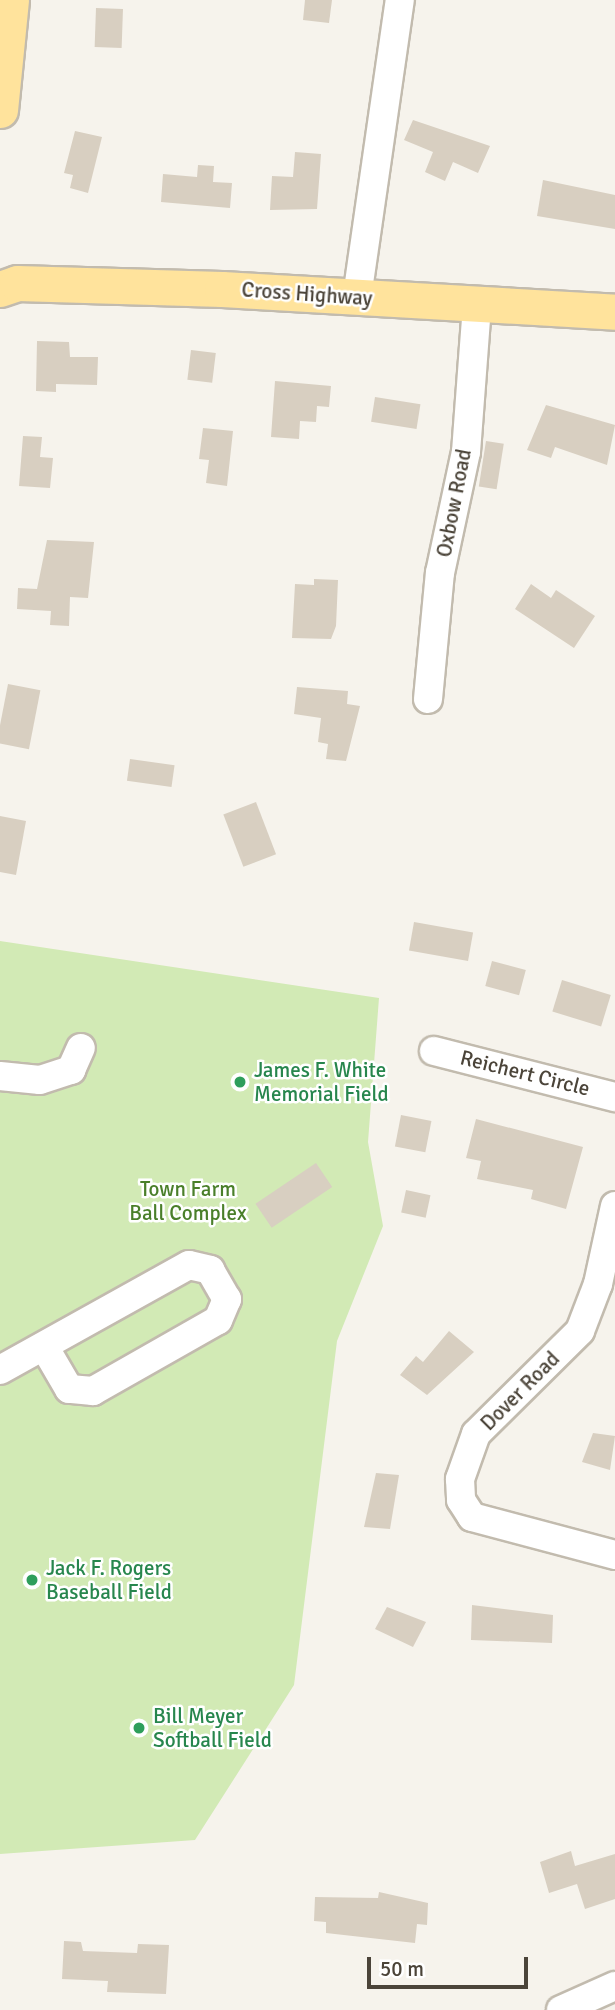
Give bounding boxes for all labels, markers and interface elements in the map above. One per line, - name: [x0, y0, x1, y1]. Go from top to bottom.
- street label: Cross Highway: [241, 277, 373, 311]
- street label: Oxbow Road: [431, 447, 477, 559]
- street label: Reichert Circle: [458, 1045, 592, 1101]
- place label: James F. White Memorial Field: [254, 1057, 389, 1107]
- marker: James F. White Memorial Field: [232, 1074, 248, 1090]
- park label: Town Farm Ball Complex: [129, 1176, 247, 1226]
- street label: Dover Road: [475, 1346, 565, 1436]
- place label: Jack F. Rogers Baseball Field: [46, 1555, 172, 1605]
- marker: Jack F. Rogers Baseball Field: [24, 1572, 40, 1588]
- place label: Bill Meyer Softball Field: [153, 1703, 272, 1753]
- marker: Bill Meyer Softball Field: [131, 1720, 147, 1736]
- scale bar: [370, 1944, 531, 1988]
- text: 50 m: [380, 1956, 424, 1982]

